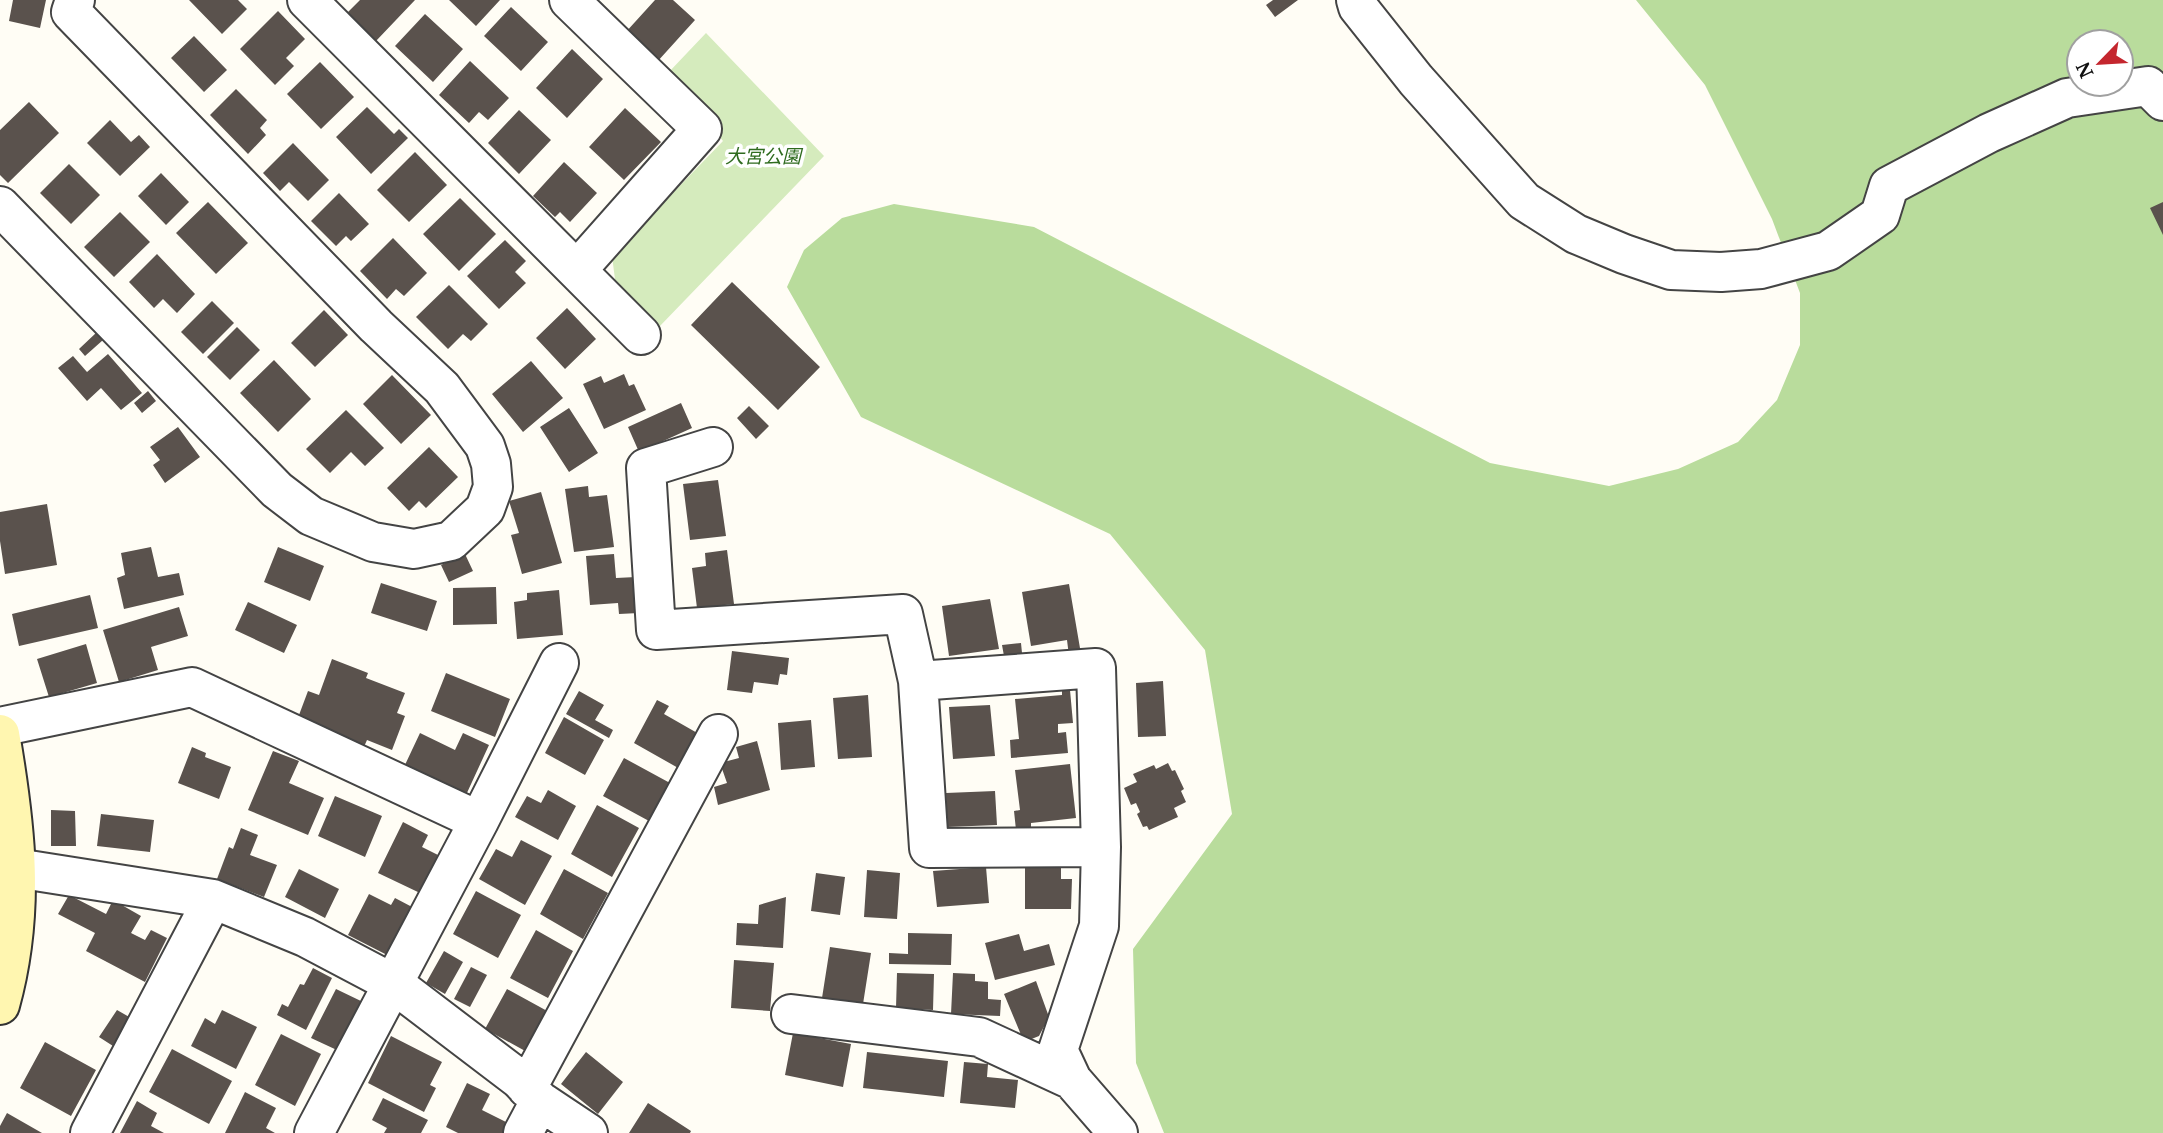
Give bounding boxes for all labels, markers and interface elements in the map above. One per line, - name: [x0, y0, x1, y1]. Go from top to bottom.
- north arrow: [2065, 28, 2135, 98]
- text: N: [2070, 58, 2100, 82]
- park label: 大宮公園: [725, 143, 804, 169]

